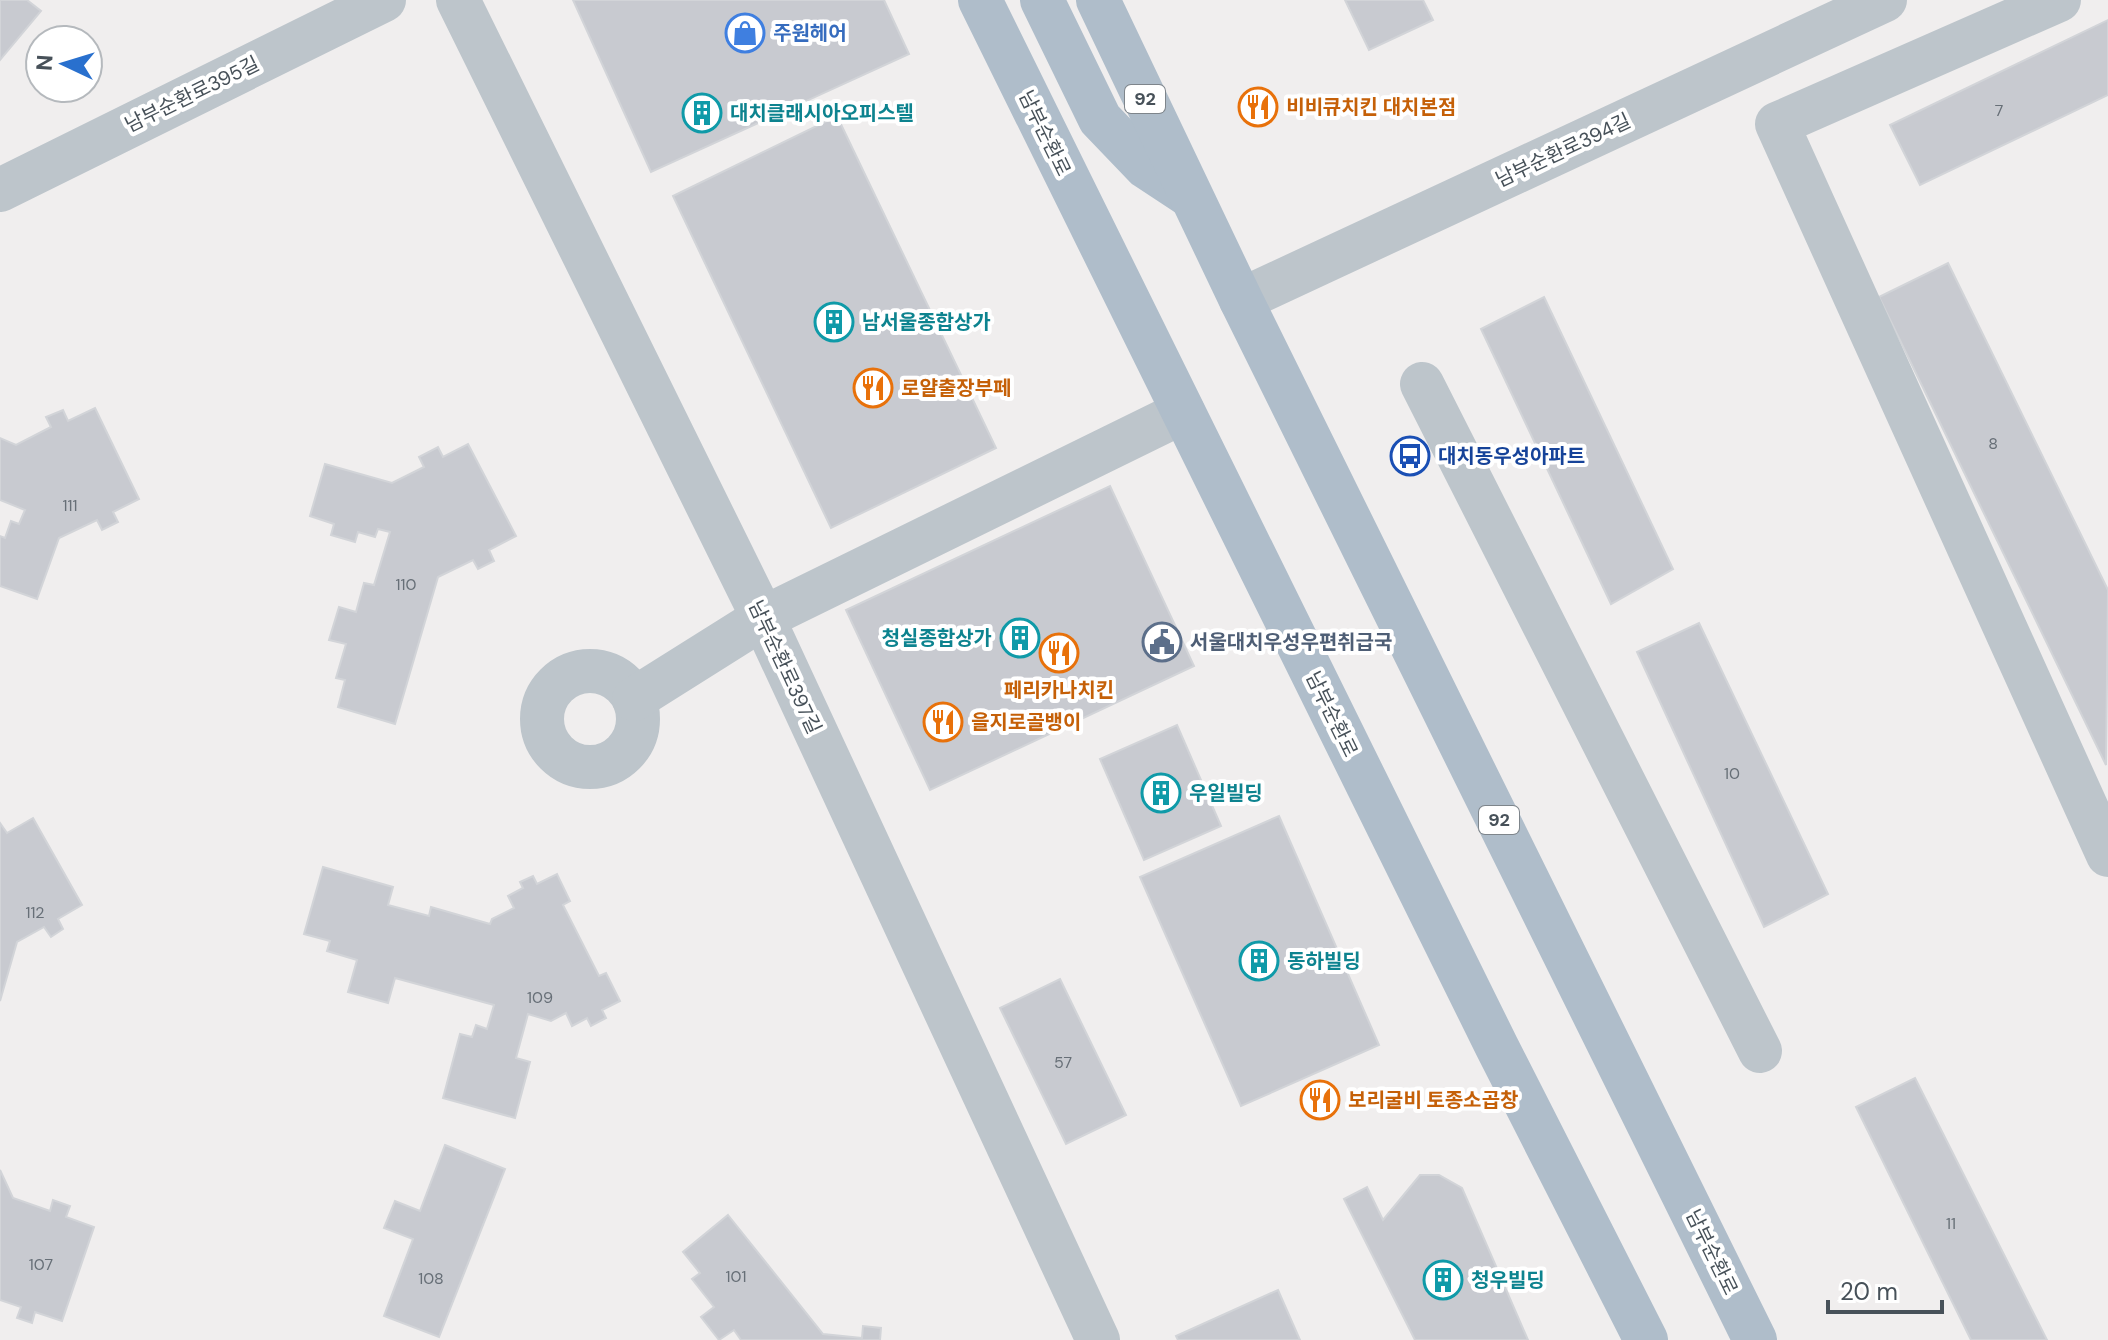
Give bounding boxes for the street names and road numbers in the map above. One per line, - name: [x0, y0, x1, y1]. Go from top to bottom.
- street label: 남부순환로395길: [121, 50, 263, 138]
- road number: 92: [1125, 85, 1165, 113]
- street label: 남부순환로: [1013, 86, 1077, 180]
- street label: 남부순환로394길: [1491, 107, 1635, 193]
- street label: 남부순환로397길: [743, 596, 827, 738]
- street label: 남부순환로: [1300, 667, 1364, 761]
- road number: 92: [1479, 806, 1519, 834]
- street label: 남부순환로: [1680, 1205, 1744, 1299]

